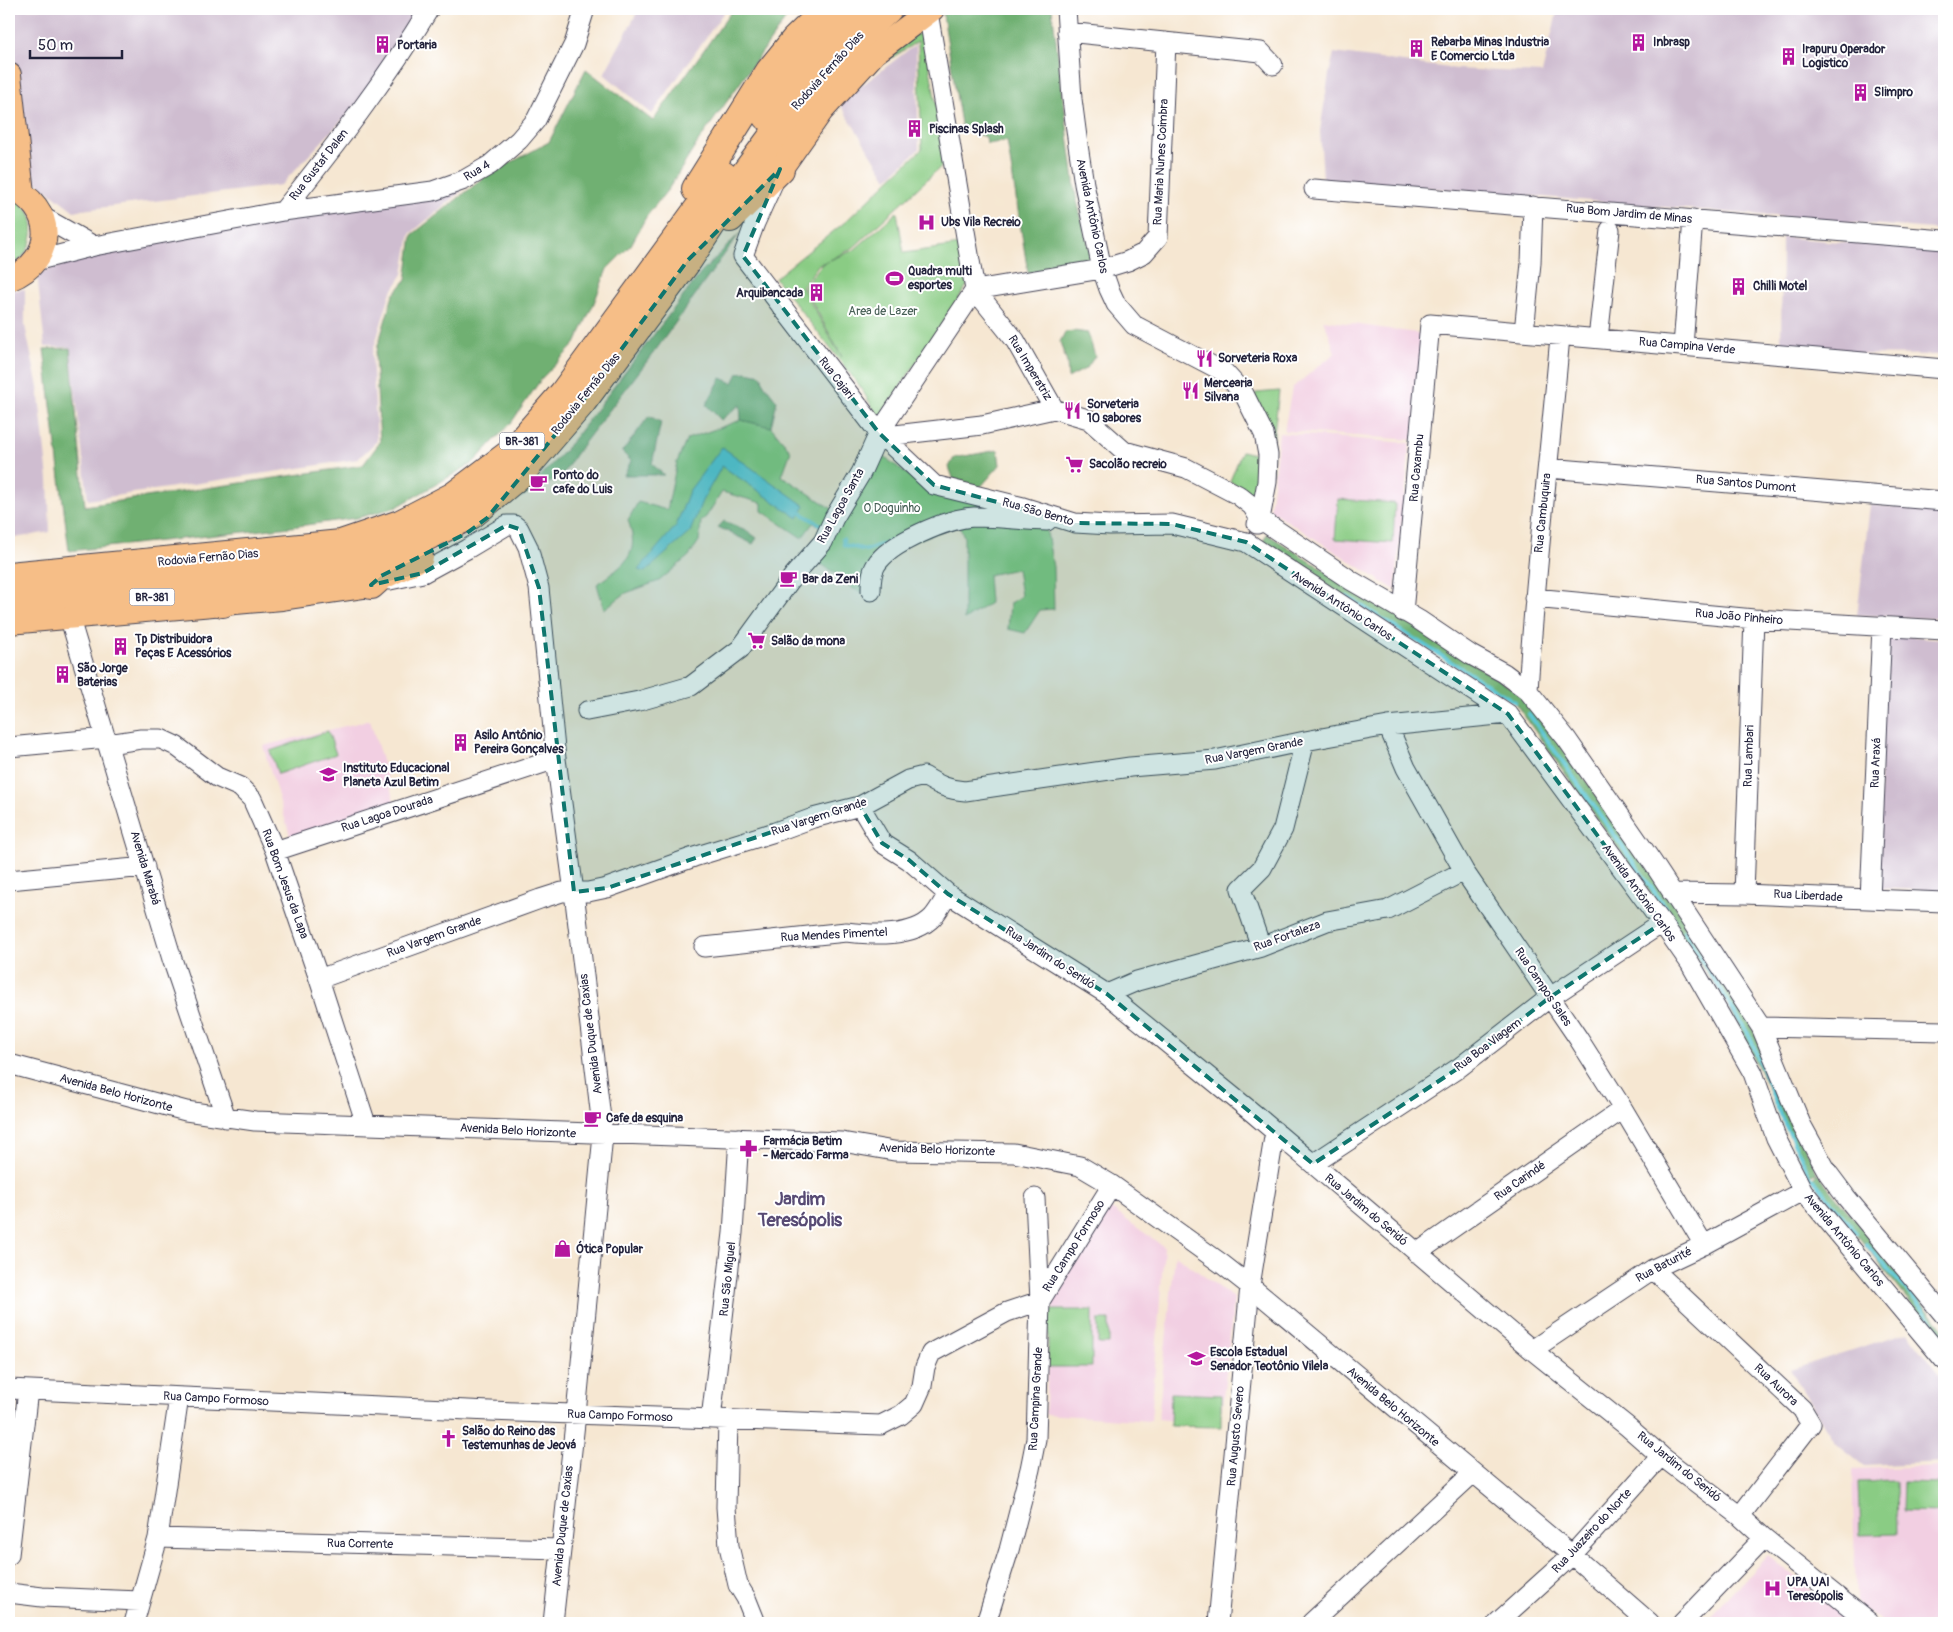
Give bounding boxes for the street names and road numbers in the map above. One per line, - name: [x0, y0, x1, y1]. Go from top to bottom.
- street label: Rodovia Fernão Dias: [789, 28, 868, 114]
- street label: Rua Maria Nunes Coimbra: [1150, 98, 1172, 226]
- street label: Rua Gustaf Dalen: [286, 126, 352, 204]
- street label: Rua 4: [461, 157, 493, 185]
- street label: Avenida Antônio Carlos: [1073, 157, 1112, 275]
- street label: Rua Bom Jardim de Minas: [1565, 201, 1693, 227]
- street label: Rua Imperatriz: [1005, 333, 1055, 403]
- street label: Rua Campina Verde: [1638, 334, 1736, 358]
- street label: Rodovia Fernão Dias: [548, 350, 624, 438]
- street label: Rua Cajari: [815, 354, 857, 402]
- road number: BR-381: [500, 432, 544, 450]
- street label: Rua Caxambu: [1407, 433, 1427, 503]
- street label: Rua Lagoa Santa: [814, 465, 868, 546]
- street label: Rua Cambuquira: [1531, 472, 1555, 554]
- street label: Rua Santos Dumont: [1695, 472, 1797, 496]
- street label: Rua São Bento: [1000, 495, 1076, 530]
- street label: Rodovia Fernão Dias: [157, 546, 260, 570]
- street label: Avenida Antônio Carlos: [1289, 568, 1396, 644]
- road number: BR-381: [130, 588, 174, 606]
- street label: Rua João Pinheiro: [1694, 606, 1784, 628]
- street label: Rua Lambari: [1740, 725, 1758, 787]
- street label: Rua Vargem Grande: [1204, 734, 1304, 768]
- street label: Rua Araxá: [1868, 737, 1884, 788]
- street label: Rua Lagoa Dourada: [339, 792, 435, 836]
- street label: Rua Vargem Grande: [769, 794, 869, 840]
- street label: Rua Bom Jesus da Lapa: [258, 827, 312, 941]
- street label: Avenida Marabá: [127, 829, 164, 907]
- street label: Avenida Antônio Carlos: [1599, 841, 1680, 945]
- street label: Rua Liberdade: [1773, 887, 1843, 905]
- street label: Rua Vargem Grande: [385, 913, 483, 961]
- street label: Rua Fortaleza: [1252, 917, 1323, 955]
- street label: Rua Jardim do Seridó: [1002, 923, 1098, 993]
- street label: Rua Mendes Pimentel: [780, 925, 888, 945]
- street label: Rua Campos Sales: [1511, 945, 1575, 1030]
- street label: Avenida Duque de Caxias: [576, 972, 606, 1095]
- street label: Rua Boa Viagem: [1452, 1015, 1525, 1075]
- street label: Avenida Belo Horizonte: [58, 1071, 174, 1115]
- street label: Avenida Belo Horizonte: [460, 1120, 576, 1142]
- street label: Avenida Belo Horizonte: [879, 1140, 995, 1160]
- street label: Rua Carindé: [1491, 1158, 1549, 1204]
- street label: Rua Jardim do Seridó: [1321, 1171, 1411, 1249]
- street label: Avenida Antônio Carlos: [1801, 1190, 1888, 1290]
- street label: Rua Campo Formoso: [1040, 1197, 1109, 1295]
- street label: Rua São Miguel: [717, 1241, 739, 1317]
- street label: Rua Baturité: [1633, 1244, 1695, 1286]
- street label: Rua Campina Grande: [1026, 1347, 1046, 1451]
- street label: Rua Aurora: [1751, 1361, 1801, 1409]
- street label: Avenida Belo Horizonte: [1344, 1364, 1442, 1450]
- street label: Rua Augusto Severo: [1224, 1385, 1248, 1487]
- street label: Rua Campo Formoso: [163, 1389, 270, 1409]
- street label: Rua Campo Formoso: [567, 1407, 674, 1425]
- street label: Rua Jardim do Seridó: [1634, 1428, 1724, 1506]
- street label: Avenida Duque de Caxias: [549, 1464, 577, 1587]
- street label: Rua Juazeiro do Norte: [1549, 1486, 1635, 1576]
- street label: Rua Corrente: [327, 1536, 393, 1552]

